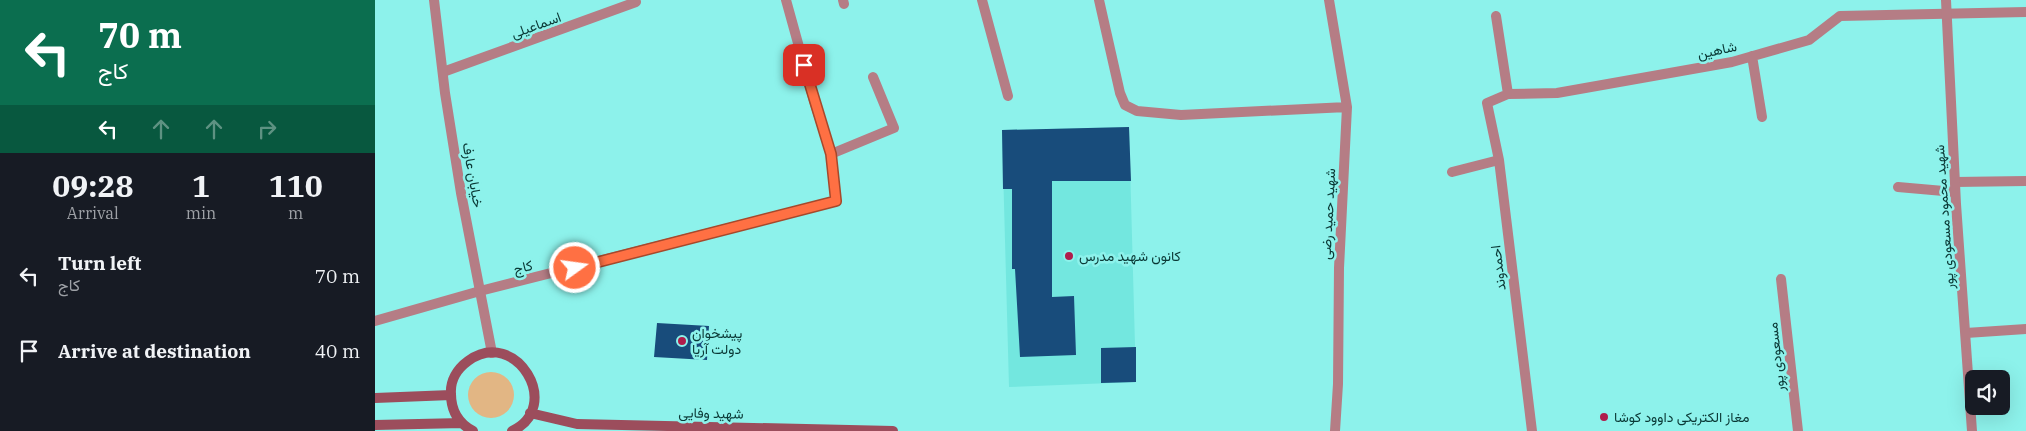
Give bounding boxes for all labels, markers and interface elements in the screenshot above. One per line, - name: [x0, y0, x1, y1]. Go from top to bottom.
- street label: اسماعیلی: [509, 8, 563, 42]
- text: 70 m: [98, 12, 182, 58]
- icon: left: [15, 20, 80, 85]
- street label: شاهین: [1696, 37, 1738, 63]
- pin: [783, 44, 825, 86]
- icon: arrive: [790, 51, 818, 79]
- text: کاج: [98, 56, 128, 85]
- icon: left: [94, 115, 122, 143]
- icon: ahead: [147, 115, 175, 143]
- icon: ahead: [200, 115, 228, 143]
- icon: right: [253, 115, 281, 143]
- street label: خیابان عارف: [458, 141, 488, 209]
- street label: شهید محمود مسعودی پور: [1930, 144, 1959, 291]
- text: 09:28: [52, 166, 133, 205]
- text: 1: [192, 166, 210, 205]
- text: 110: [269, 166, 323, 205]
- street label: شهید حمید رضی: [1317, 168, 1339, 260]
- text: Arrival: [67, 203, 119, 223]
- text: min: [186, 203, 216, 223]
- text: m: [288, 203, 303, 223]
- position arrow: [548, 241, 600, 293]
- street label: احمدوند: [1486, 244, 1510, 292]
- place label: کانون شهید مدرس: [1079, 247, 1181, 265]
- marker: کانون شهید مدرس: [1063, 250, 1075, 262]
- text: Turn left: [58, 251, 141, 275]
- street label: کاج: [511, 256, 535, 280]
- icon: left: [15, 262, 43, 290]
- text: 70 m: [315, 264, 360, 288]
- text: کاج: [58, 275, 80, 295]
- street label: مسعودی پور: [1763, 321, 1790, 393]
- place label: پیشخوان دولت آریا: [692, 324, 742, 358]
- marker: پیشخوان دولت آریا: [676, 335, 688, 347]
- icon: arrive: [15, 337, 43, 365]
- text: Arrive at destination: [58, 339, 251, 363]
- text: 40 m: [315, 339, 360, 363]
- map controls: [1965, 370, 2010, 415]
- button: sound: [1965, 370, 2010, 415]
- street label: شهید وفایی: [678, 403, 744, 423]
- place label: مغاز الکتریکی داوود کوشا: [1614, 408, 1749, 426]
- marker: مغاز الکتریکی داوود کوشا: [1598, 411, 1610, 423]

